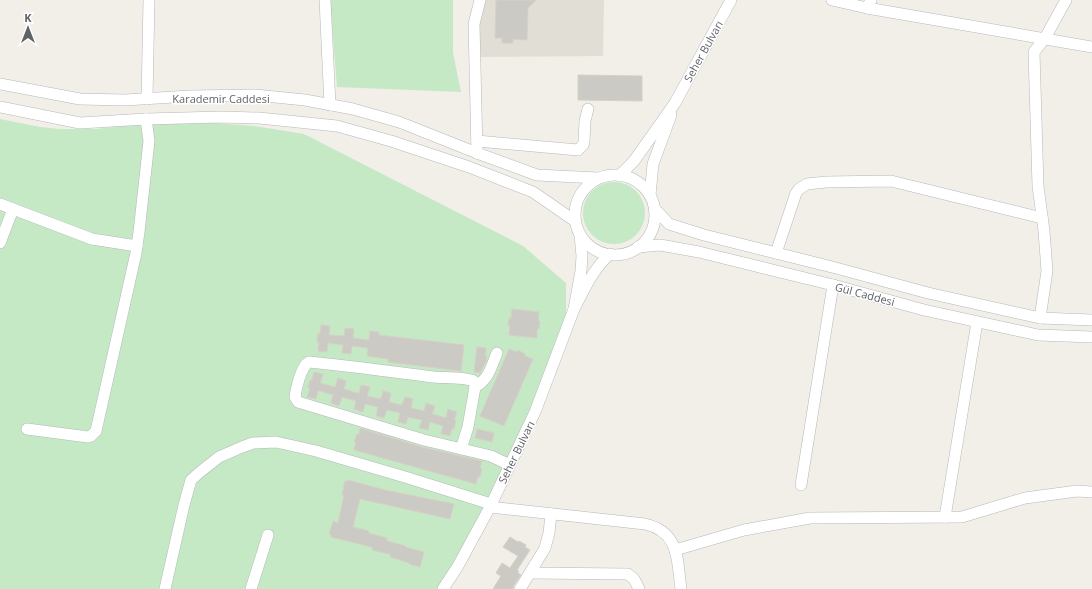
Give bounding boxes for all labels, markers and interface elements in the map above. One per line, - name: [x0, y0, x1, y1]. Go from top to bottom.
- north arrow: [8, 8, 48, 48]
- text: K: [24, 10, 32, 25]
- street label: Seher Bulvarı: [680, 18, 726, 84]
- street label: Karademir Caddesi: [172, 91, 270, 106]
- street label: Gül Caddesi: [834, 279, 896, 309]
- street label: Seher Bulvarı: [494, 418, 538, 486]

